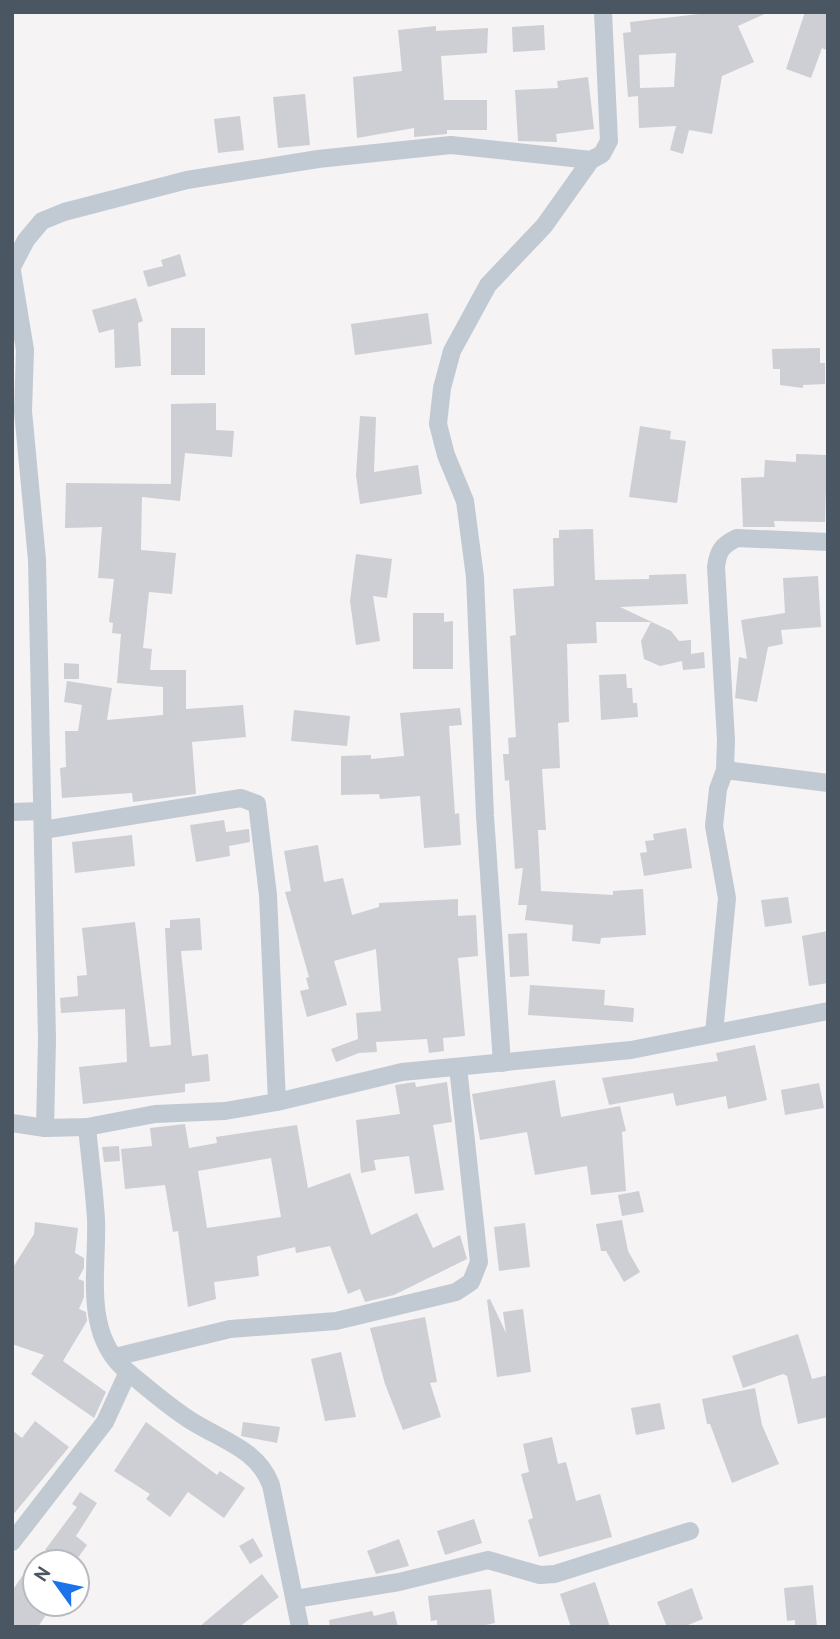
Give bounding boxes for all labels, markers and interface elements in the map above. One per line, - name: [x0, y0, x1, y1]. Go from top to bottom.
- north arrow: [21, 1548, 91, 1618]
- text: N: [28, 1562, 55, 1586]

